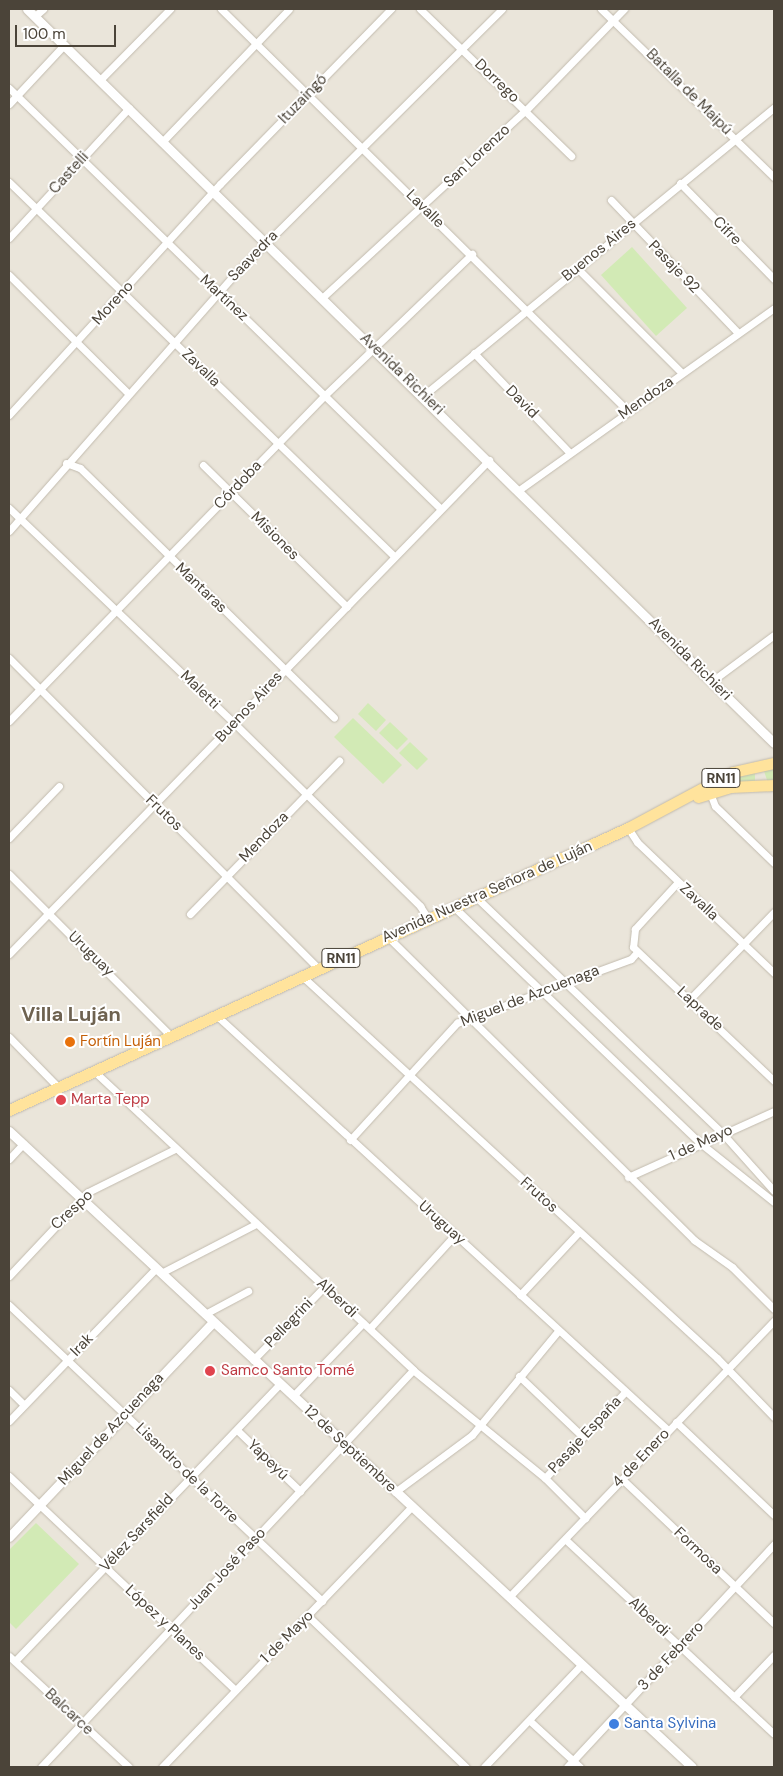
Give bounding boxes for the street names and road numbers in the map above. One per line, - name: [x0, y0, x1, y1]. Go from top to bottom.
- street label: Batalla de Maipú: [642, 45, 736, 139]
- street label: Dorrego: [471, 55, 523, 107]
- street label: Ituzaingó: [275, 70, 331, 128]
- street label: San Lorenzo: [440, 121, 514, 191]
- street label: Castelli: [45, 148, 93, 198]
- street label: Lavalle: [402, 186, 448, 232]
- street label: Cifre: [709, 213, 745, 249]
- street label: Buenos Aires: [558, 215, 640, 285]
- street label: Saavedra: [224, 227, 282, 285]
- street label: Pasaje 92: [645, 237, 703, 297]
- street label: Martínez: [196, 271, 252, 325]
- street label: Moreno: [89, 277, 137, 329]
- street label: Avenida Richieri: [356, 329, 448, 419]
- street label: Zavalla: [178, 345, 224, 391]
- street label: Mendoza: [615, 373, 677, 423]
- street label: David: [502, 382, 542, 422]
- street label: Córdoba: [210, 457, 266, 513]
- street label: Misiones: [247, 508, 303, 564]
- street label: Mantaras: [171, 559, 231, 617]
- street label: Avenida Richieri: [645, 614, 735, 704]
- street label: Maletti: [177, 667, 223, 713]
- street label: Buenos Aires: [212, 668, 286, 746]
- road number: RN11: [701, 766, 741, 790]
- street label: Frutos: [142, 791, 186, 835]
- street label: Mendoza: [236, 808, 292, 866]
- street label: Avenida Nuestra Señora de Luján: [379, 837, 595, 947]
- street label: Zavalla: [676, 880, 722, 924]
- street label: Uruguay: [64, 928, 118, 980]
- road number: RN11: [321, 946, 361, 970]
- street label: Miguel de Azcuenaga: [458, 961, 602, 1031]
- street label: Laprade: [673, 983, 727, 1035]
- street label: 1 de Mayo: [666, 1121, 736, 1165]
- street label: Frutos: [517, 1174, 561, 1216]
- street label: Crespo: [47, 1186, 97, 1234]
- street label: Uruguay: [415, 1197, 469, 1249]
- street label: Alberdi: [313, 1275, 361, 1321]
- street label: Pellegrini: [261, 1295, 317, 1351]
- street label: Irak: [67, 1330, 97, 1360]
- street label: Miguel de Azcuenaga: [54, 1369, 168, 1489]
- street label: Pasaje España: [545, 1393, 625, 1477]
- street label: 12 de Septiembre: [300, 1401, 400, 1497]
- street label: Lisandro de la Torre: [132, 1419, 242, 1527]
- street label: 4 de Enero: [609, 1425, 673, 1491]
- street label: Yapeyú: [244, 1436, 292, 1484]
- street label: Vélez Sarsfield: [96, 1490, 178, 1576]
- street label: Juan José Paso: [184, 1524, 270, 1614]
- street label: Formosa: [670, 1524, 726, 1578]
- street label: López y Planes: [121, 1581, 209, 1665]
- street label: Alberdi: [625, 1594, 673, 1640]
- street label: 1 de Mayo: [257, 1607, 317, 1667]
- street label: 3 de Febrero: [634, 1618, 708, 1694]
- street label: Balcarce: [41, 1685, 97, 1739]

